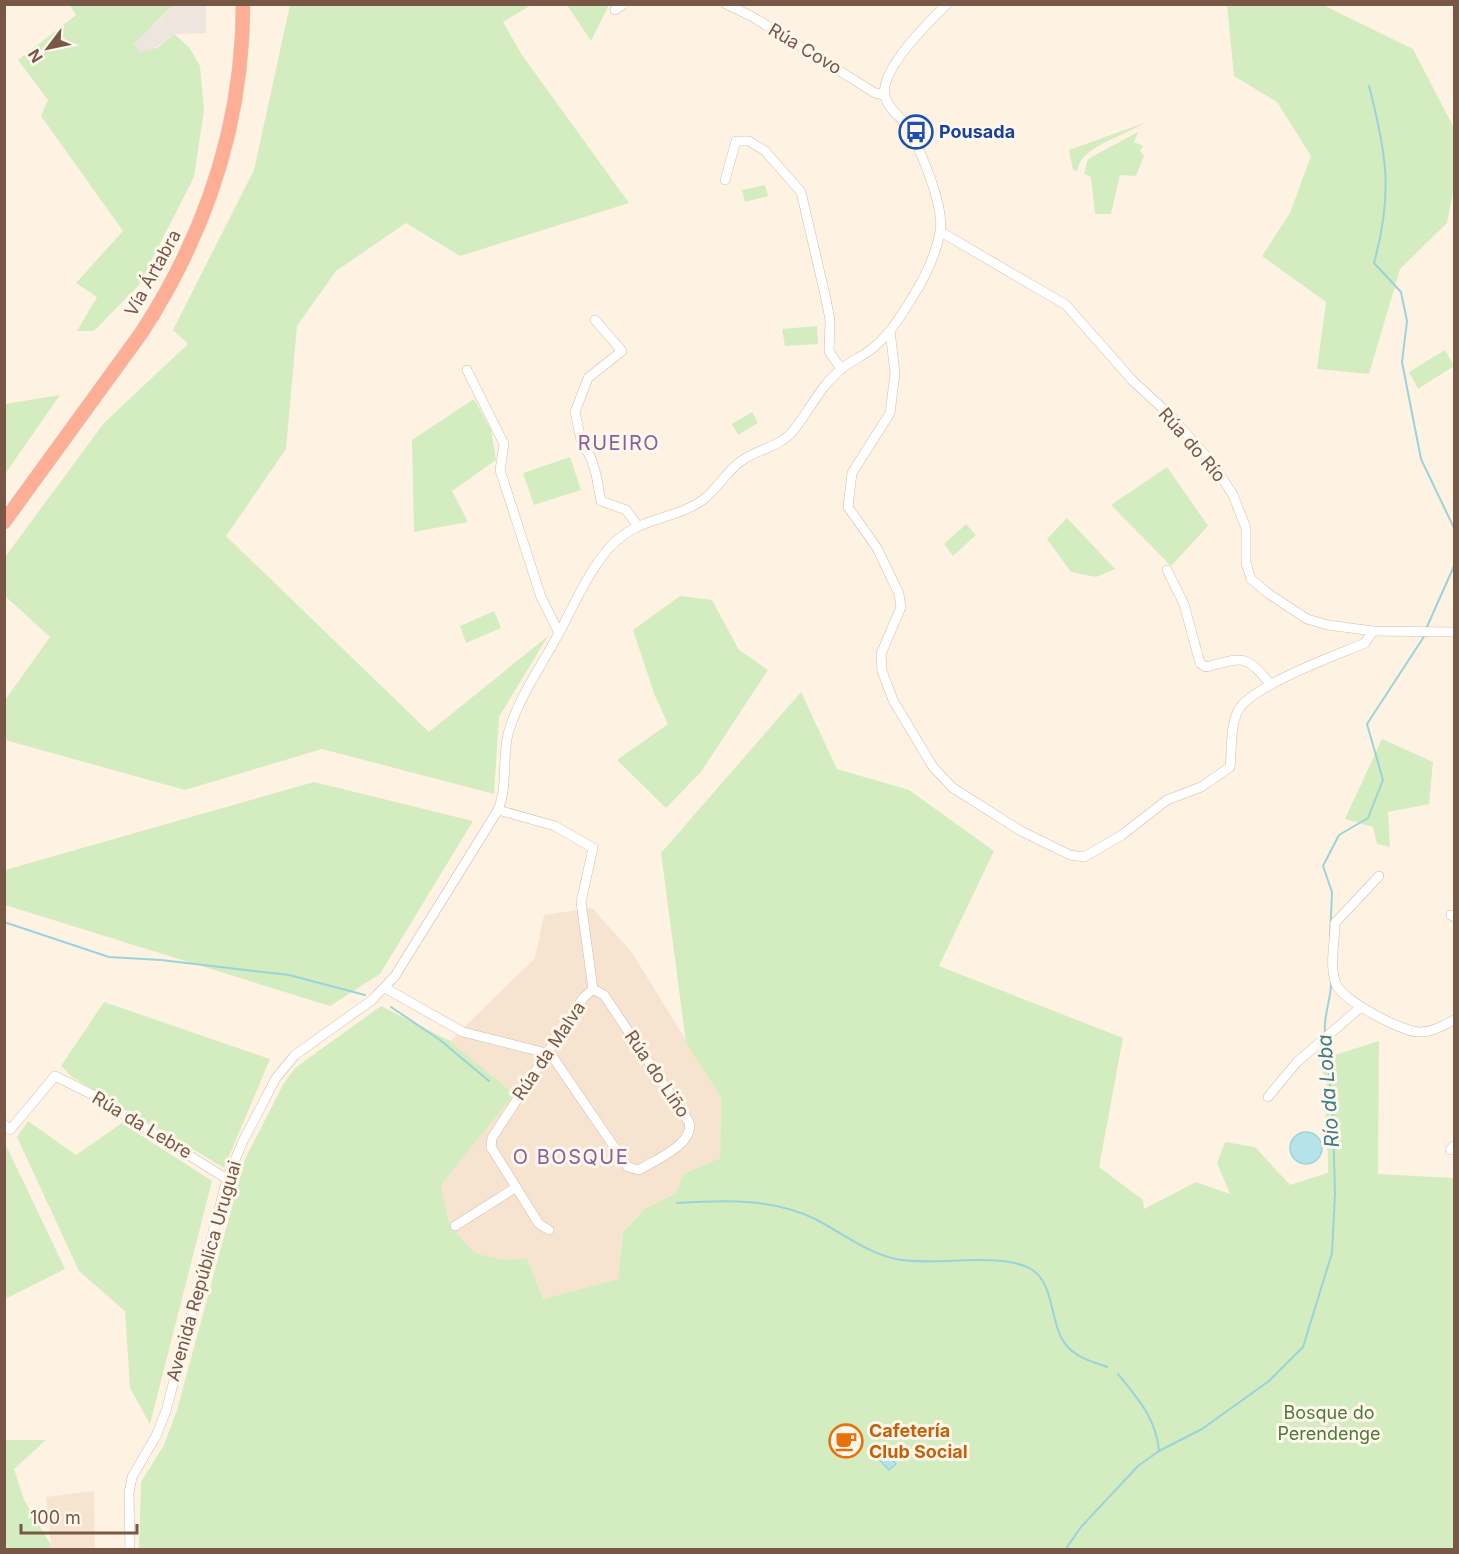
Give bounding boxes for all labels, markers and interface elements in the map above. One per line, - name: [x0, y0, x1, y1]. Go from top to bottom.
- north arrow: [18, 18, 78, 78]
- street label: Rúa Covo: [765, 19, 846, 79]
- text: N: [24, 45, 47, 66]
- bus stop icon: Pousada: [898, 114, 934, 150]
- place label: Pousada: [939, 121, 1015, 142]
- street label: Vía Ártabra: [119, 225, 185, 320]
- street label: Rúa do Río: [1155, 403, 1230, 486]
- district label: RUEIRO: [578, 431, 660, 455]
- street label: Rúa da Malva: [508, 997, 589, 1104]
- street label: Rúa do Liño: [621, 1026, 694, 1121]
- water label: Río da Loba: [1312, 1034, 1344, 1148]
- street label: Rúa da Lebre: [89, 1087, 196, 1162]
- district label: O BOSQUE: [513, 1145, 629, 1169]
- street label: Avenida República Uruguai: [162, 1158, 245, 1384]
- park label: Bosque do Perendenge: [1277, 1402, 1381, 1444]
- place label: Cafetería Club Social: [869, 1420, 968, 1462]
- cafe icon: Cafetería Club Social: [828, 1423, 864, 1459]
- scale bar: [21, 1497, 136, 1535]
- text: 100 m: [30, 1507, 81, 1528]

